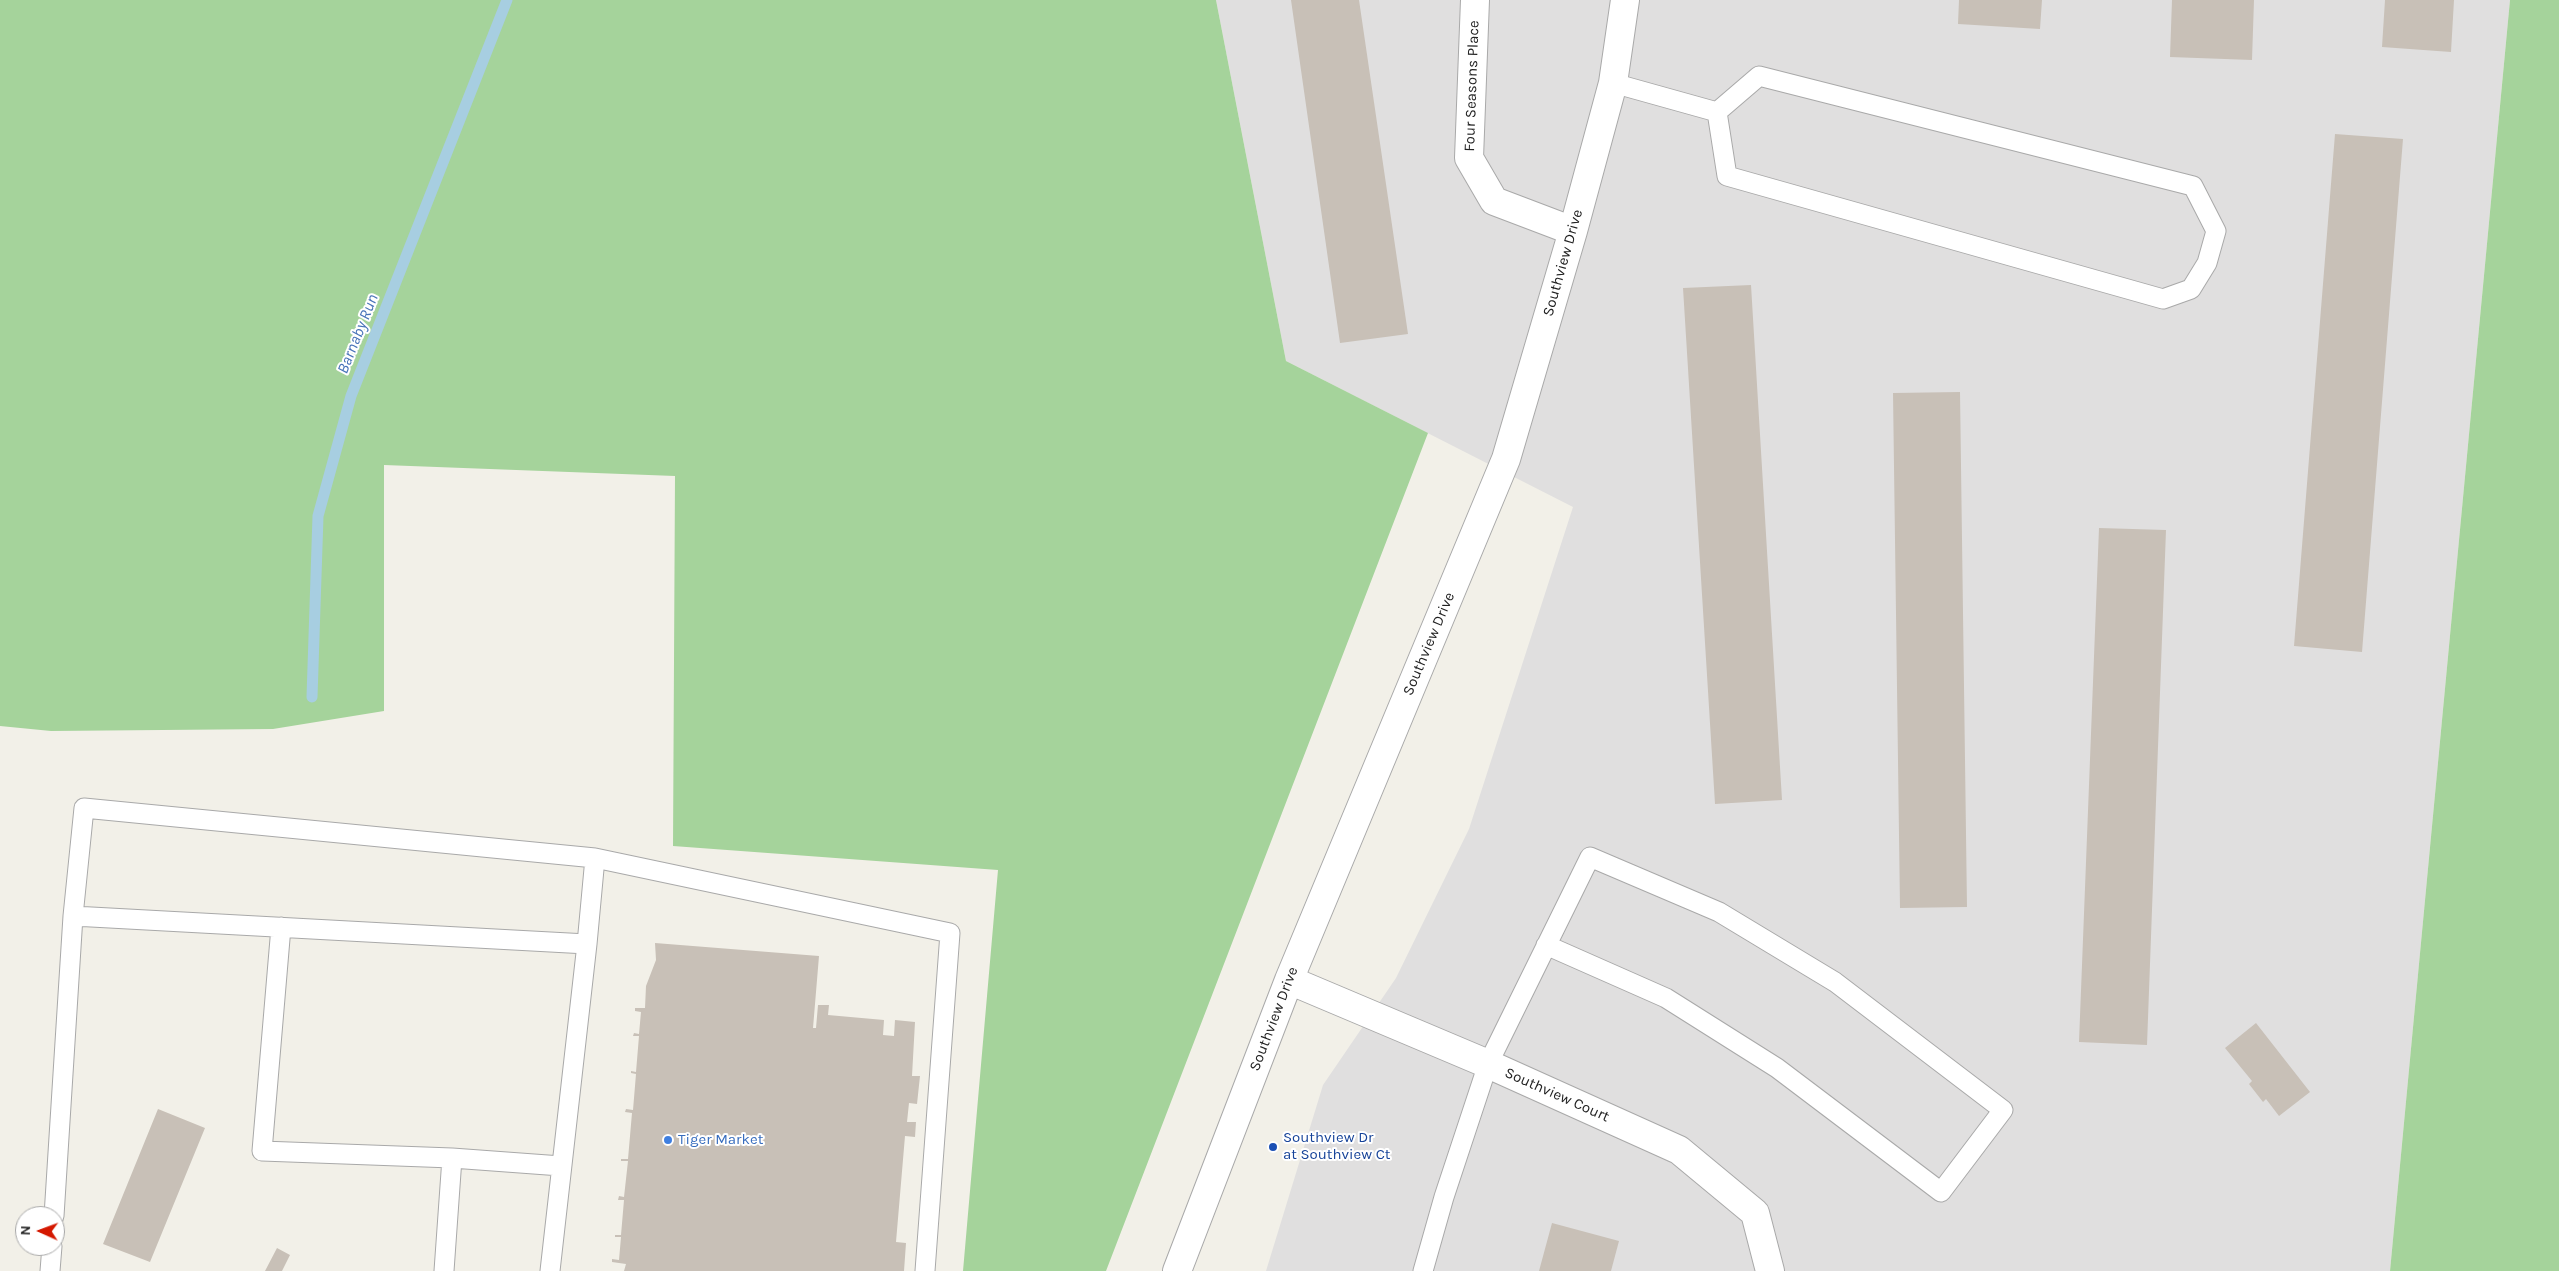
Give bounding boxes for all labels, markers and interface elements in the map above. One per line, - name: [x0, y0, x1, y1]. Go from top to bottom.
- street label: Four Seasons Place: [1461, 20, 1483, 152]
- street label: Southview Drive: [1539, 208, 1587, 318]
- water label: Barnaby Run: [333, 291, 383, 377]
- street label: Southview Drive: [1399, 590, 1459, 698]
- street label: Southview Drive: [1246, 964, 1302, 1074]
- street label: Southview Court: [1502, 1064, 1612, 1126]
- place label: Southview Dr at Southview Ct: [1283, 1129, 1390, 1164]
- place label: Tiger Market: [678, 1131, 763, 1149]
- marker: Tiger Market: [662, 1134, 674, 1146]
- marker: Southview Dr at Southview Ct: [1267, 1141, 1279, 1153]
- north arrow: [15, 1206, 65, 1256]
- text: N: [17, 1225, 34, 1236]

